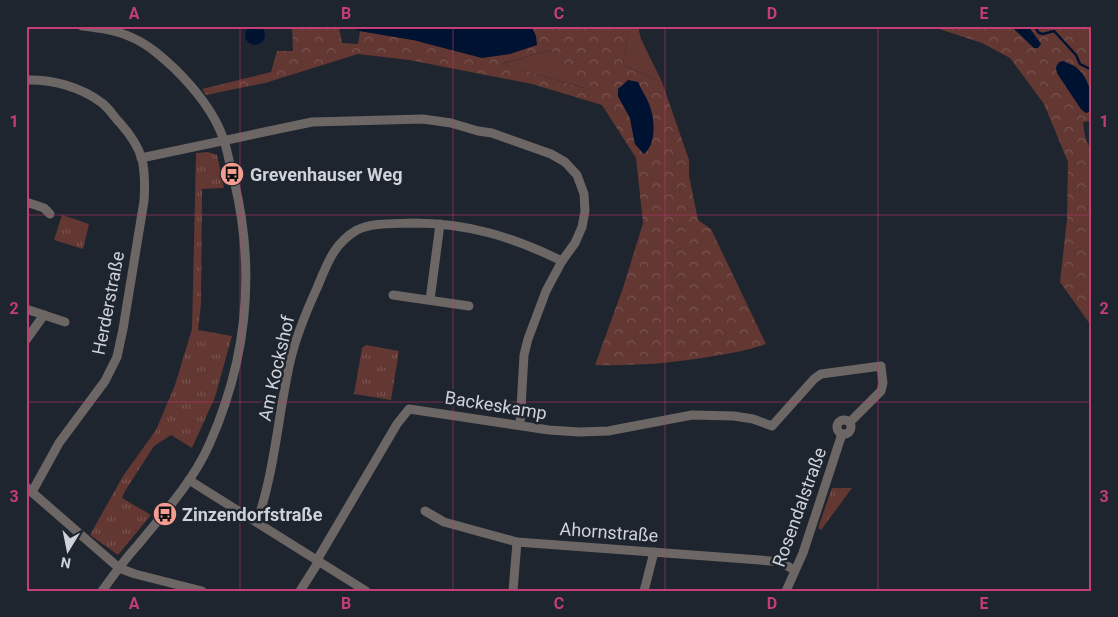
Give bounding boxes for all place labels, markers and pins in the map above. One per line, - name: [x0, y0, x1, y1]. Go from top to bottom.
- bus stop icon: Grevenhauser Weg: [219, 161, 245, 187]
- place label: Grevenhauser Weg: [250, 164, 402, 185]
- bus stop icon: Zinzendorfstraße: [152, 501, 178, 527]
- place label: Zinzendorfstraße: [182, 504, 323, 525]

